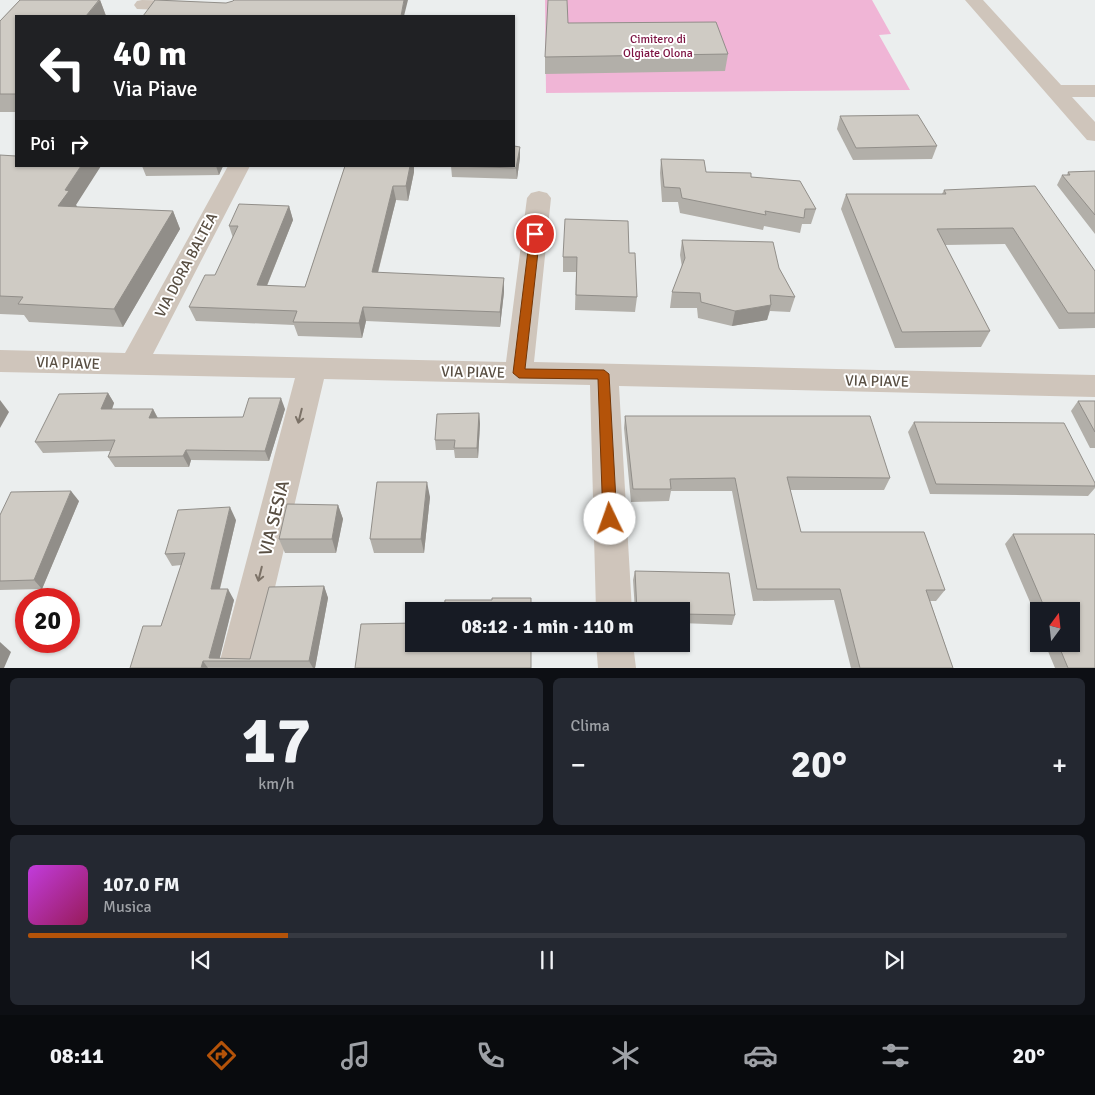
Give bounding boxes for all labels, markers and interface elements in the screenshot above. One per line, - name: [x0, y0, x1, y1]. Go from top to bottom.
- text: 40 m: [113, 32, 187, 75]
- park label: Cimitero di Olgiate Olona: [623, 32, 693, 61]
- icon: left: [30, 35, 95, 100]
- text: Via Piave: [113, 75, 198, 102]
- icon: right: [65, 130, 93, 158]
- text: Poi: [30, 132, 55, 156]
- street label: VIA DORA BALTEA: [151, 210, 221, 320]
- pin: [514, 213, 556, 255]
- icon: arrive: [521, 220, 549, 248]
- street label: VIA PIAVE: [36, 353, 100, 373]
- street label: VIA PIAVE: [441, 362, 505, 382]
- street label: VIA PIAVE: [845, 371, 909, 391]
- one-way arrow: [295, 408, 304, 424]
- street label: VIA SESIA: [254, 478, 294, 558]
- position arrow: [583, 492, 635, 544]
- one-way arrow: [255, 565, 264, 581]
- speed limit sign: 20: [15, 588, 80, 653]
- north arrow: [1030, 602, 1080, 652]
- map controls: [1030, 602, 1080, 652]
- text: 08:12 · 1 min · 110 m: [461, 615, 634, 639]
- text: 17: [241, 701, 311, 781]
- text: Clima: [571, 716, 610, 736]
- text: 20°: [791, 741, 847, 788]
- text: −: [571, 748, 586, 782]
- text: +: [1052, 748, 1067, 782]
- text: km/h: [258, 774, 294, 794]
- text: 107.0 FM: [103, 873, 180, 897]
- text: Musica: [103, 897, 152, 917]
- icon: previous: [187, 946, 215, 974]
- icon: pause: [533, 946, 561, 974]
- icon: next: [880, 946, 908, 974]
- icon: directions: [204, 1038, 239, 1073]
- icon: music: [338, 1038, 373, 1073]
- icon: phone: [473, 1038, 508, 1073]
- icon: climate: [608, 1038, 643, 1073]
- icon: car: [743, 1038, 778, 1073]
- icon: filters: [878, 1038, 913, 1073]
- text: 08:11: [50, 1042, 104, 1069]
- text: 20°: [1012, 1042, 1045, 1069]

